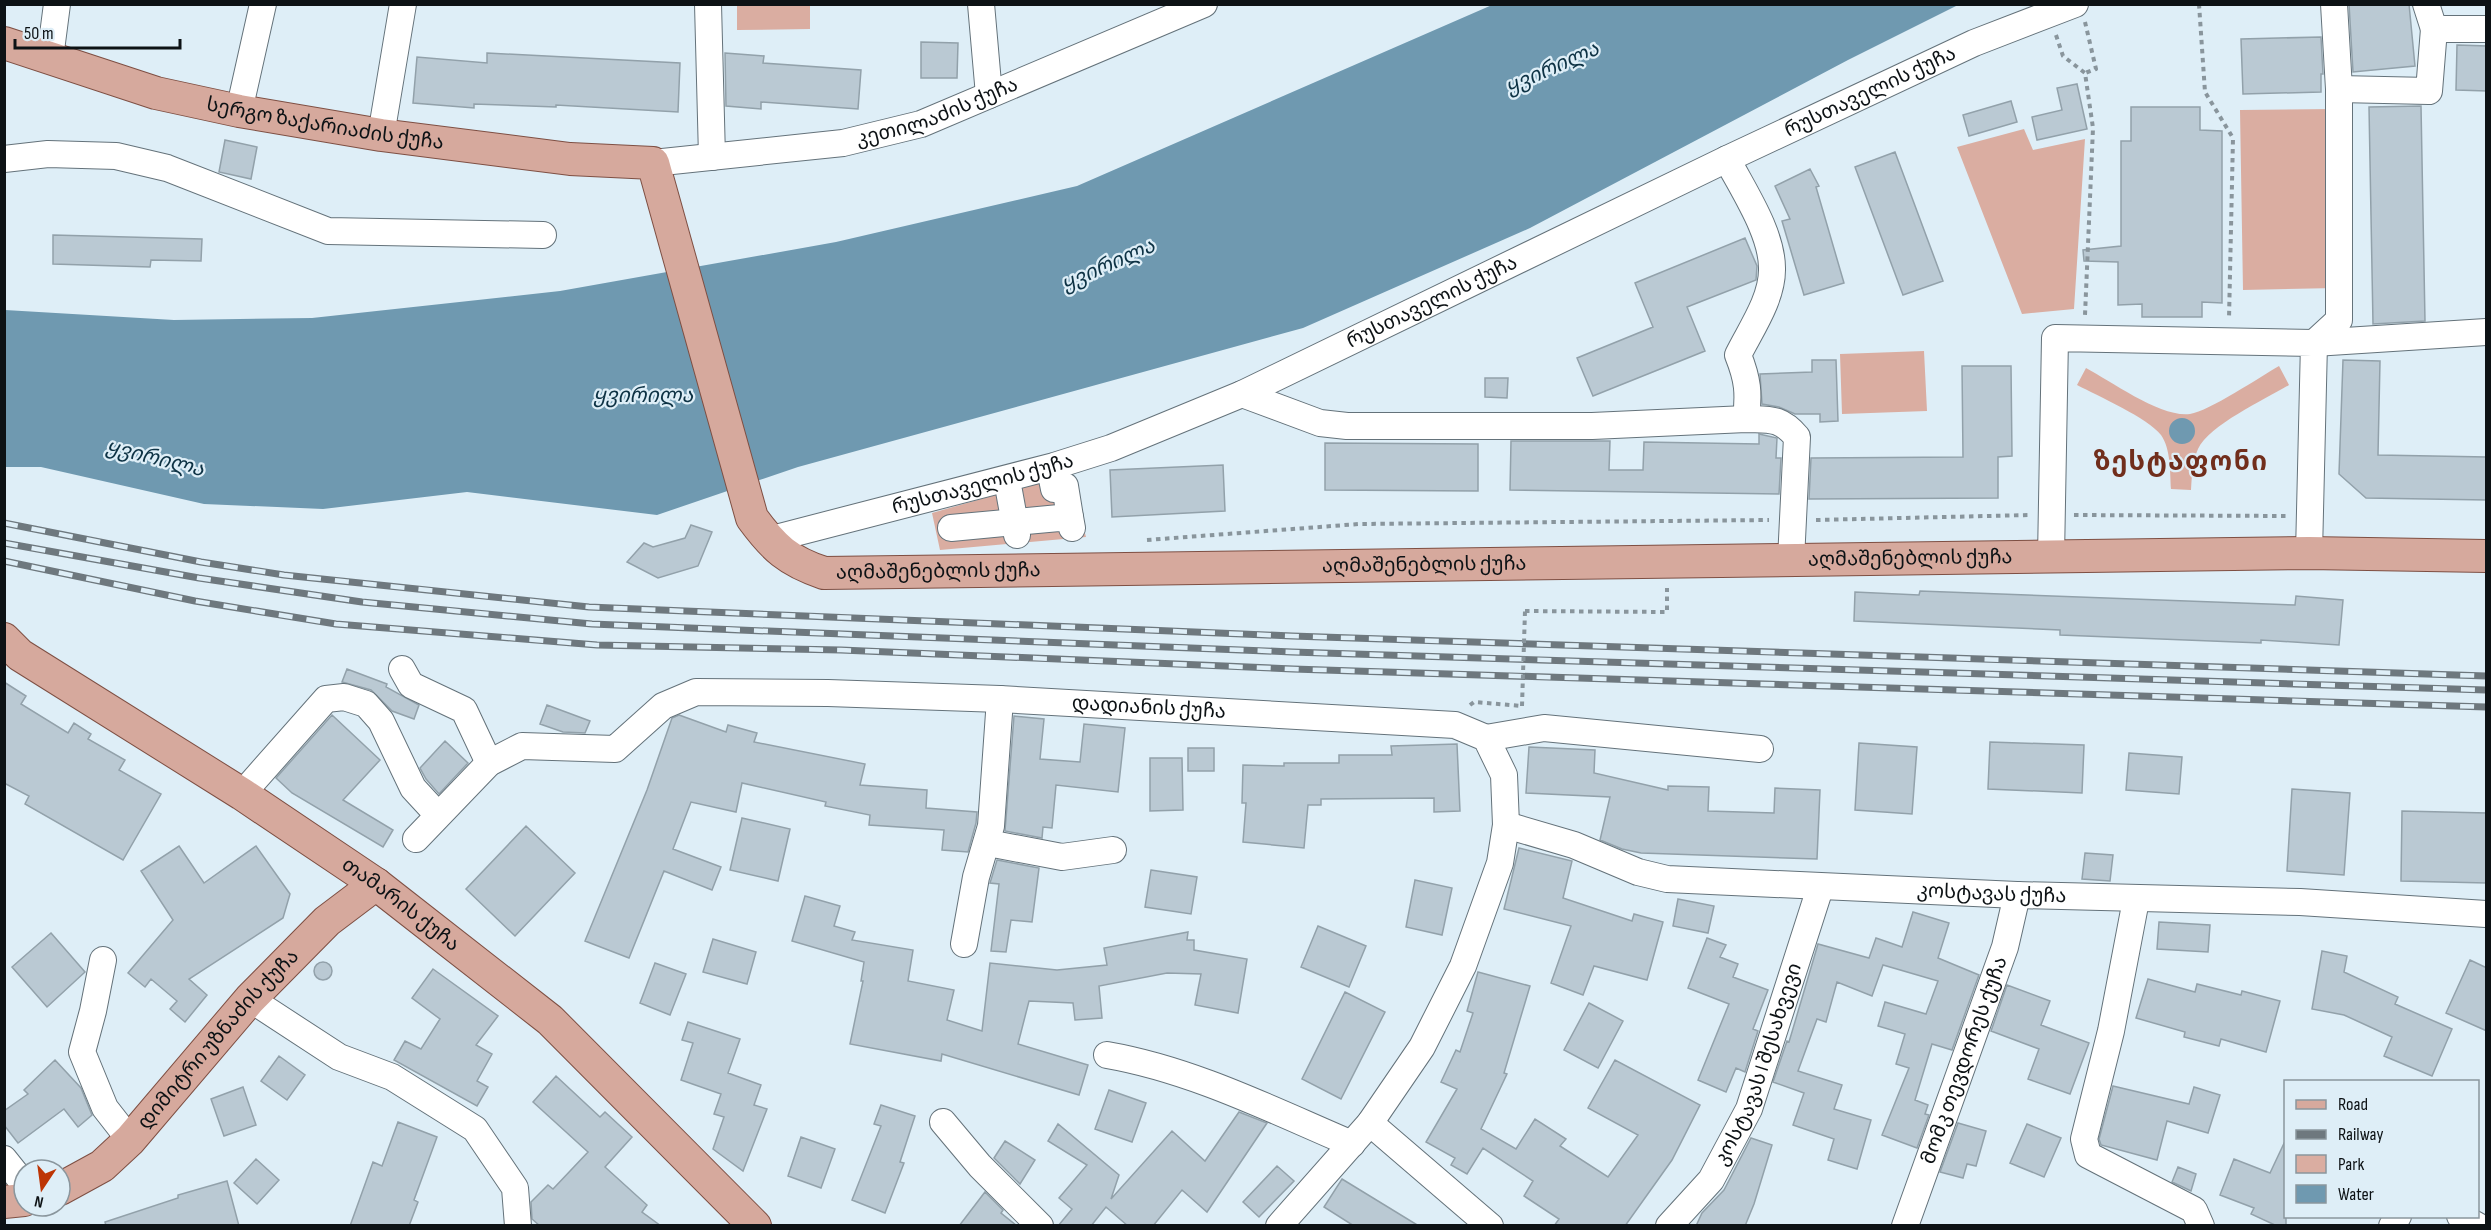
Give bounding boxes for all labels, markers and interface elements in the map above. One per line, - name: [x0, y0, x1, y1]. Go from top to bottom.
- scale bar: [15, 12, 180, 50]
- text: 50 m: [24, 23, 54, 44]
- water label: ყვირილა: [1501, 36, 1603, 100]
- street label: რუსთაველის ქუჩა: [1781, 41, 1960, 142]
- street label: კეთილაძის ქუჩა: [853, 72, 1021, 151]
- street label: სერგო ზაქარიაძის ქუჩა: [204, 92, 445, 155]
- water label: ყვირილა: [1057, 233, 1159, 297]
- street label: რუსთაველის ქუჩა: [1343, 250, 1521, 353]
- water label: ყვირილა: [593, 383, 693, 408]
- water label: ყვირილა: [104, 434, 207, 482]
- district label: ზესტაფონი: [2093, 447, 2269, 478]
- street label: რუსთაველის ქუჩა: [890, 449, 1077, 519]
- street label: აღმაშენებლის ქუჩა: [1808, 545, 2013, 572]
- street label: აღმაშენებლის ქუჩა: [1322, 552, 1527, 578]
- street label: აღმაშენებლის ქუჩა: [836, 558, 1041, 585]
- street label: დადიანის ქუჩა: [1071, 691, 1227, 724]
- street label: თამარის ქუჩა: [337, 853, 464, 957]
- street label: კოსტავას ქუჩა: [1916, 878, 2067, 908]
- street label: დიმიტრი უზნაძის ქუჩა: [133, 945, 304, 1134]
- street label: მომკ თევდორეს ქუჩა: [1916, 953, 2013, 1167]
- street label: კოსტავას I შესახვევი: [1709, 960, 1807, 1170]
- legend: [2284, 1080, 2479, 1218]
- text: Road: [2338, 1094, 2368, 1115]
- text: Railway: [2338, 1124, 2383, 1145]
- text: Park: [2338, 1154, 2364, 1175]
- north arrow: [12, 1158, 72, 1218]
- text: Water: [2338, 1184, 2374, 1205]
- text: N: [33, 1191, 45, 1211]

